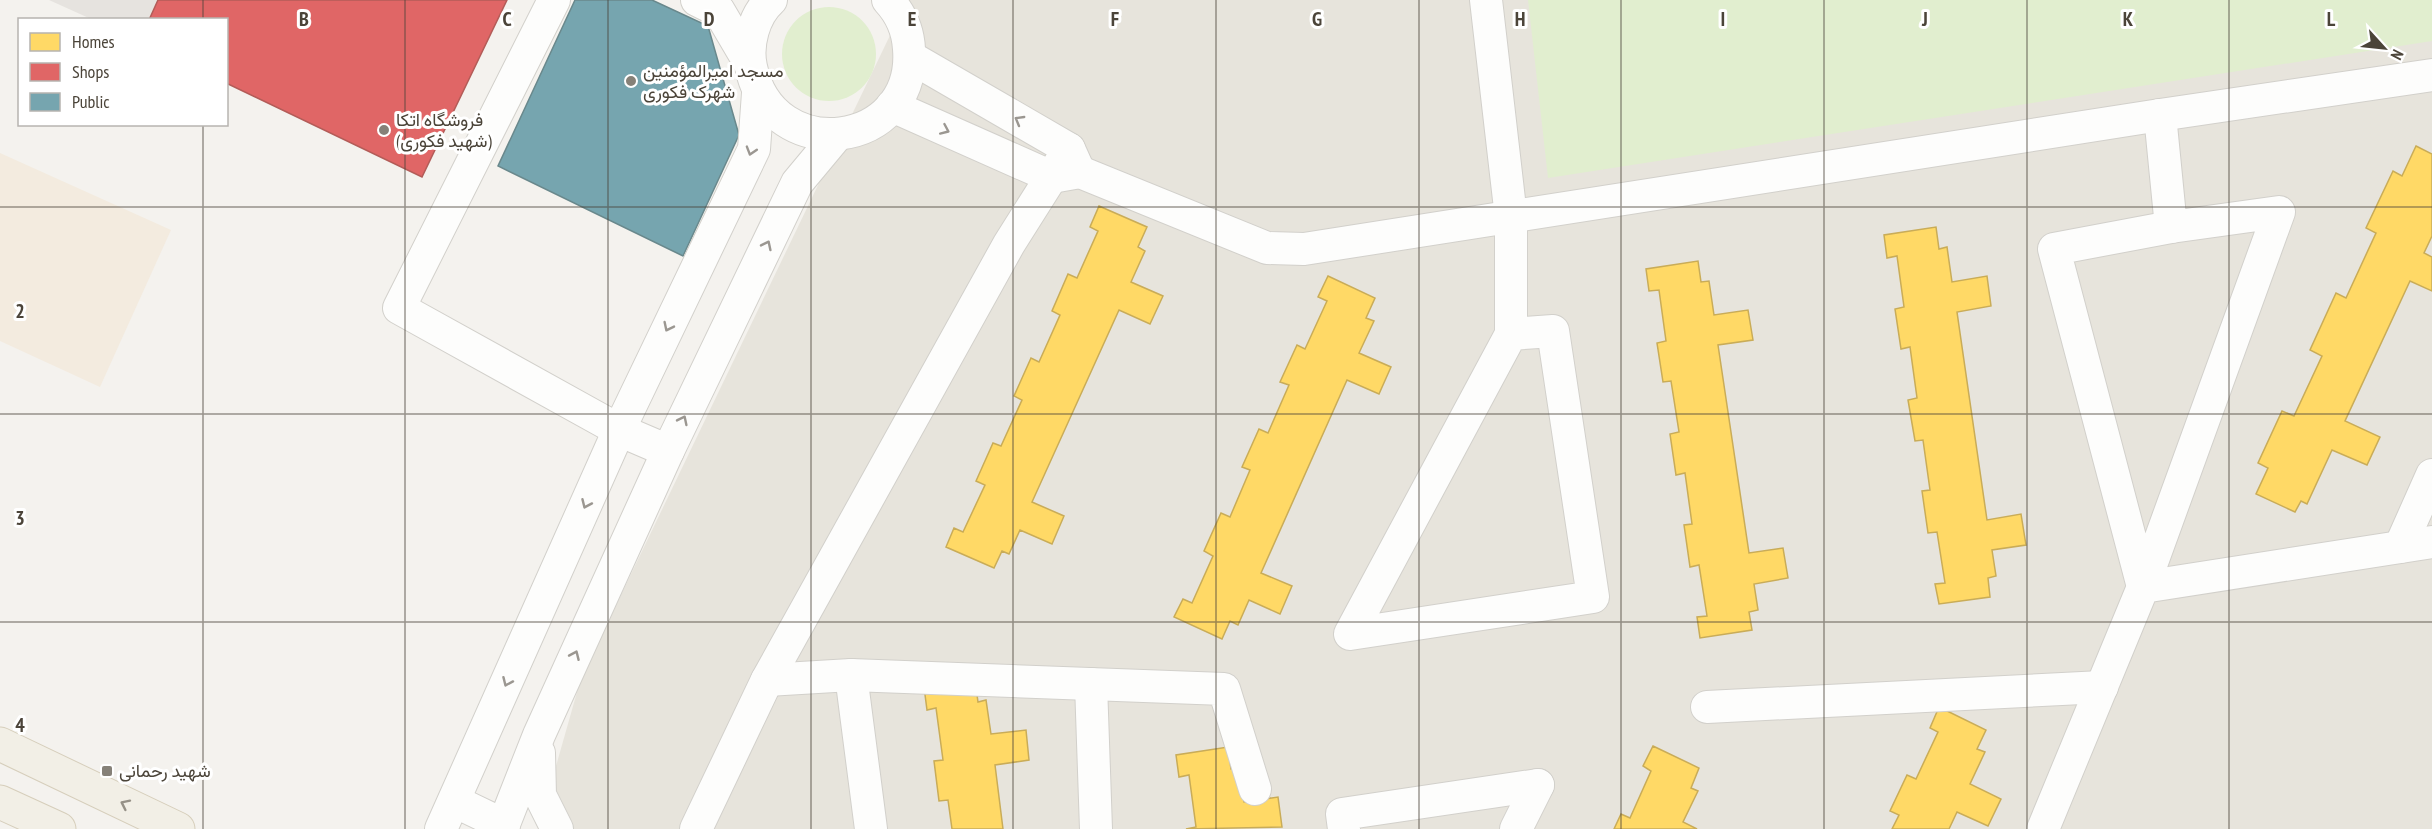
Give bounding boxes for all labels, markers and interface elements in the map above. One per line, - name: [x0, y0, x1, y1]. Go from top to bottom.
- text: B: [299, 6, 309, 32]
- text: C: [502, 6, 512, 32]
- text: D: [704, 6, 715, 32]
- text: E: [908, 6, 916, 32]
- text: F: [1111, 6, 1119, 32]
- text: G: [1312, 6, 1322, 32]
- text: H: [1515, 6, 1525, 32]
- text: I: [1721, 6, 1725, 32]
- text: J: [1921, 6, 1928, 32]
- text: K: [2123, 6, 2134, 32]
- text: L: [2327, 6, 2336, 32]
- legend: [18, 18, 228, 126]
- north arrow: [2354, 18, 2414, 78]
- text: Homes: [72, 30, 115, 53]
- text: N: [2386, 46, 2408, 63]
- place label: مسجد امیرالمؤمنین شهرک فکوری: [643, 59, 784, 103]
- text: Shops: [72, 60, 109, 83]
- marker: مسجد امیرالمؤمنین شهرک فکوری: [624, 74, 638, 88]
- text: Public: [72, 90, 110, 113]
- place label: فروشگاه اتکا (شهید فکوری): [396, 108, 493, 152]
- one-way arrow: [1015, 115, 1025, 127]
- one-way arrow: [939, 122, 950, 134]
- marker: فروشگاه اتکا (شهید فکوری): [377, 123, 391, 137]
- one-way arrow: [746, 145, 758, 155]
- one-way arrow: [760, 240, 772, 251]
- text: 2: [15, 298, 25, 324]
- one-way arrow: [664, 320, 676, 331]
- one-way arrow: [675, 416, 687, 427]
- one-way arrow: [581, 497, 593, 508]
- text: 3: [15, 505, 25, 531]
- one-way arrow: [568, 651, 580, 662]
- one-way arrow: [502, 675, 514, 686]
- text: 4: [15, 712, 25, 738]
- place label: شهید رحمانی: [119, 759, 211, 782]
- marker: شهید رحمانی: [100, 764, 114, 778]
- one-way arrow: [120, 799, 131, 811]

